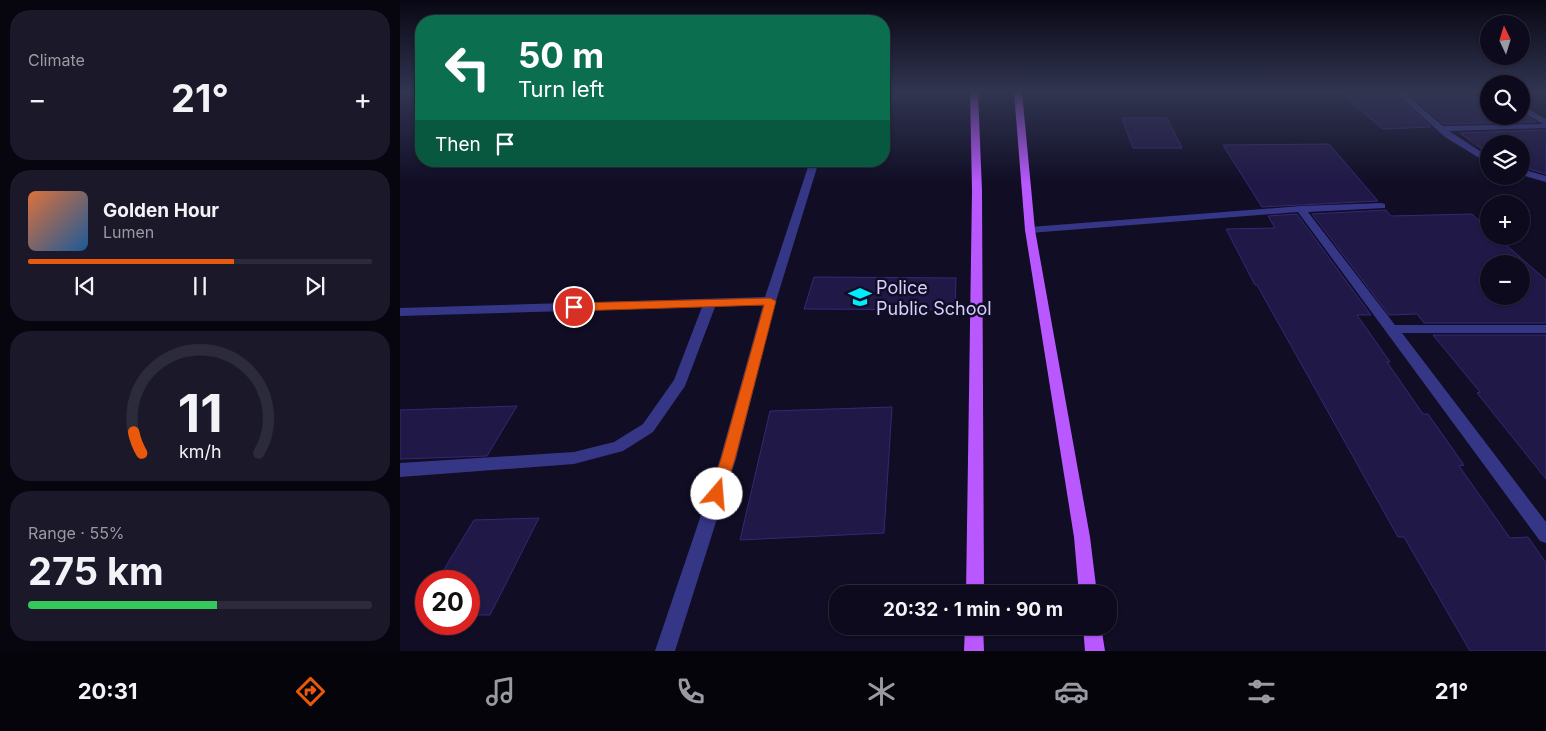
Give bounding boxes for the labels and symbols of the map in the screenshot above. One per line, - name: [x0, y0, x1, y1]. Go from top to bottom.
- north arrow: [1480, 15, 1530, 65]
- place label: Police Public School: [876, 277, 992, 319]
- school or university icon: Police Public School: [847, 284, 873, 310]
- pin: [553, 286, 595, 328]
- position arrow: [690, 467, 742, 519]
- speed limit sign: 20: [415, 570, 480, 635]

